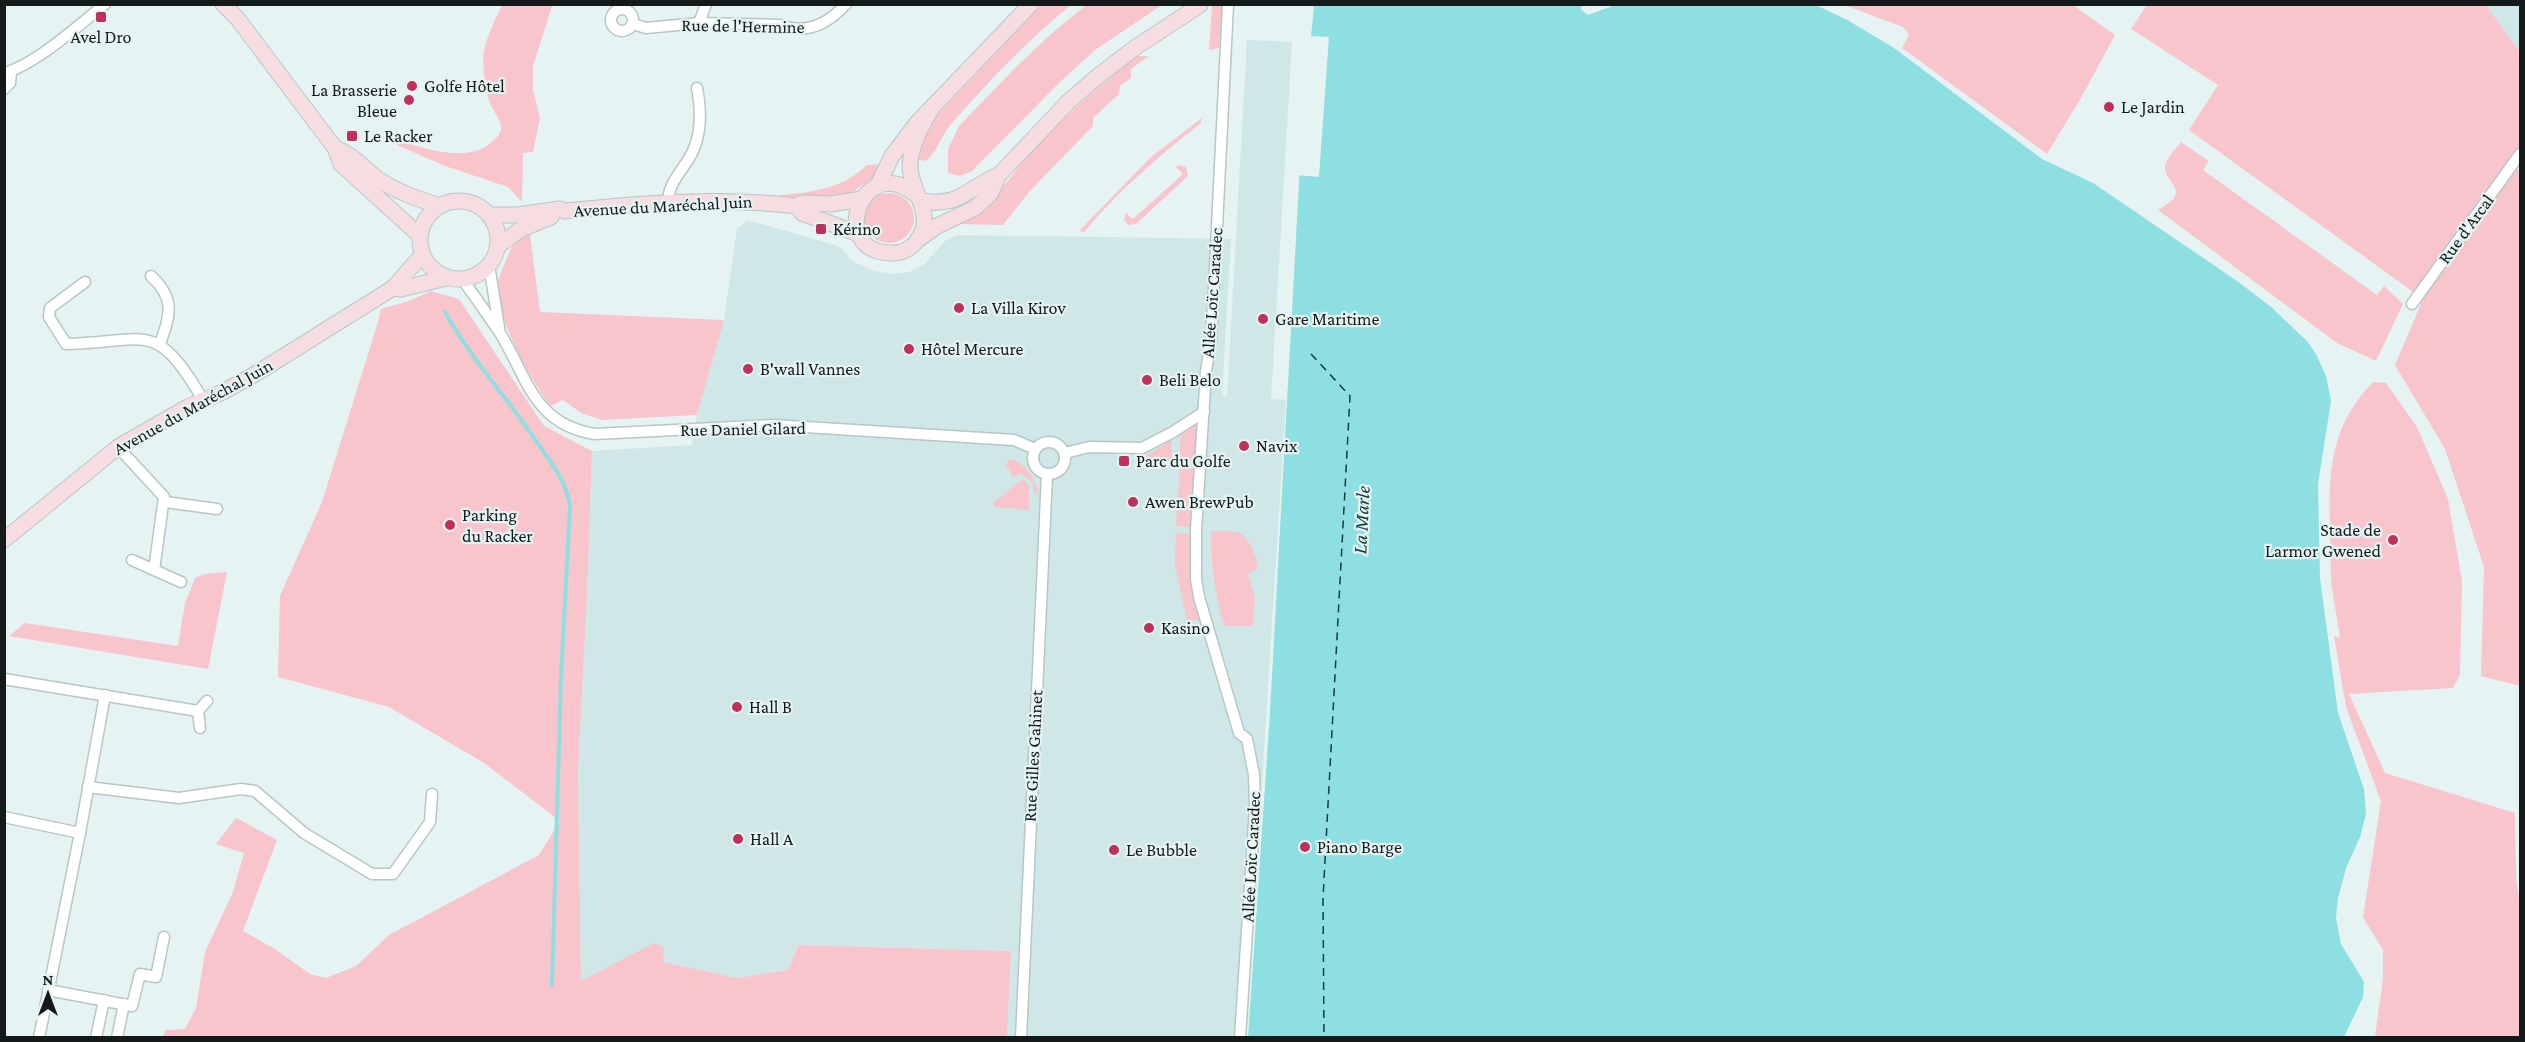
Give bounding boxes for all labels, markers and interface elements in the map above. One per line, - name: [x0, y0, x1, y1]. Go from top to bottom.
- marker: Avel Dro: [94, 10, 108, 24]
- street label: Rue de l'Hermine: [681, 15, 805, 37]
- place label: Avel Dro: [71, 27, 132, 47]
- place label: Golfe Hôtel: [424, 76, 505, 96]
- marker: Golfe Hôtel: [405, 79, 419, 93]
- place label: La Brasserie Bleue: [311, 80, 397, 121]
- marker: La Brasserie Bleue: [402, 93, 416, 107]
- place label: Le Jardin: [2121, 97, 2185, 117]
- marker: Le Jardin: [2102, 100, 2116, 114]
- place label: Le Racker: [364, 126, 433, 146]
- marker: Le Racker: [345, 129, 359, 143]
- street label: Rue d'Arcal: [2434, 190, 2498, 268]
- street label: Avenue du Maréchal Juin: [573, 191, 753, 221]
- place label: Kérino: [833, 219, 881, 239]
- marker: Kérino: [814, 222, 828, 236]
- street label: Allée Loïc Caradec: [1197, 227, 1227, 359]
- place label: La Villa Kirov: [971, 298, 1067, 318]
- marker: La Villa Kirov: [952, 301, 966, 315]
- place label: Gare Maritime: [1275, 309, 1380, 329]
- marker: Gare Maritime: [1256, 312, 1270, 326]
- place label: Hôtel Mercure: [921, 339, 1023, 359]
- marker: Hôtel Mercure: [902, 342, 916, 356]
- street label: Avenue du Maréchal Juin: [110, 355, 276, 459]
- place label: B'wall Vannes: [760, 359, 860, 379]
- marker: B'wall Vannes: [741, 362, 755, 376]
- place label: Beli Belo: [1159, 370, 1221, 390]
- marker: Beli Belo: [1140, 373, 1154, 387]
- street label: Rue Daniel Gilard: [680, 418, 807, 440]
- place label: Navix: [1256, 436, 1298, 456]
- marker: Navix: [1237, 439, 1251, 453]
- place label: Parc du Golfe: [1136, 451, 1231, 471]
- marker: Parc du Golfe: [1117, 454, 1131, 468]
- water label: La Marle: [1348, 485, 1374, 555]
- place label: Awen BrewPub: [1145, 492, 1254, 512]
- marker: Awen BrewPub: [1126, 495, 1140, 509]
- place label: Parking du Racker: [462, 505, 533, 546]
- marker: Parking du Racker: [443, 518, 457, 532]
- place label: Stade de Larmor Gwened: [2265, 520, 2382, 561]
- marker: Stade de Larmor Gwened: [2386, 533, 2400, 547]
- place label: Kasino: [1161, 618, 1210, 638]
- marker: Kasino: [1142, 621, 1156, 635]
- street label: Rue Gilles Gahinet: [1020, 688, 1046, 823]
- place label: Hall B: [749, 697, 792, 717]
- marker: Hall B: [730, 700, 744, 714]
- street label: Allée Loïc Caradec: [1238, 791, 1264, 923]
- place label: Hall A: [750, 829, 794, 849]
- marker: Hall A: [731, 832, 745, 846]
- place label: Piano Barge: [1317, 837, 1402, 857]
- place label: Le Bubble: [1126, 840, 1197, 860]
- marker: Piano Barge: [1298, 840, 1312, 854]
- marker: Le Bubble: [1107, 843, 1121, 857]
- north arrow: [18, 964, 78, 1024]
- text: N: [43, 971, 54, 988]

